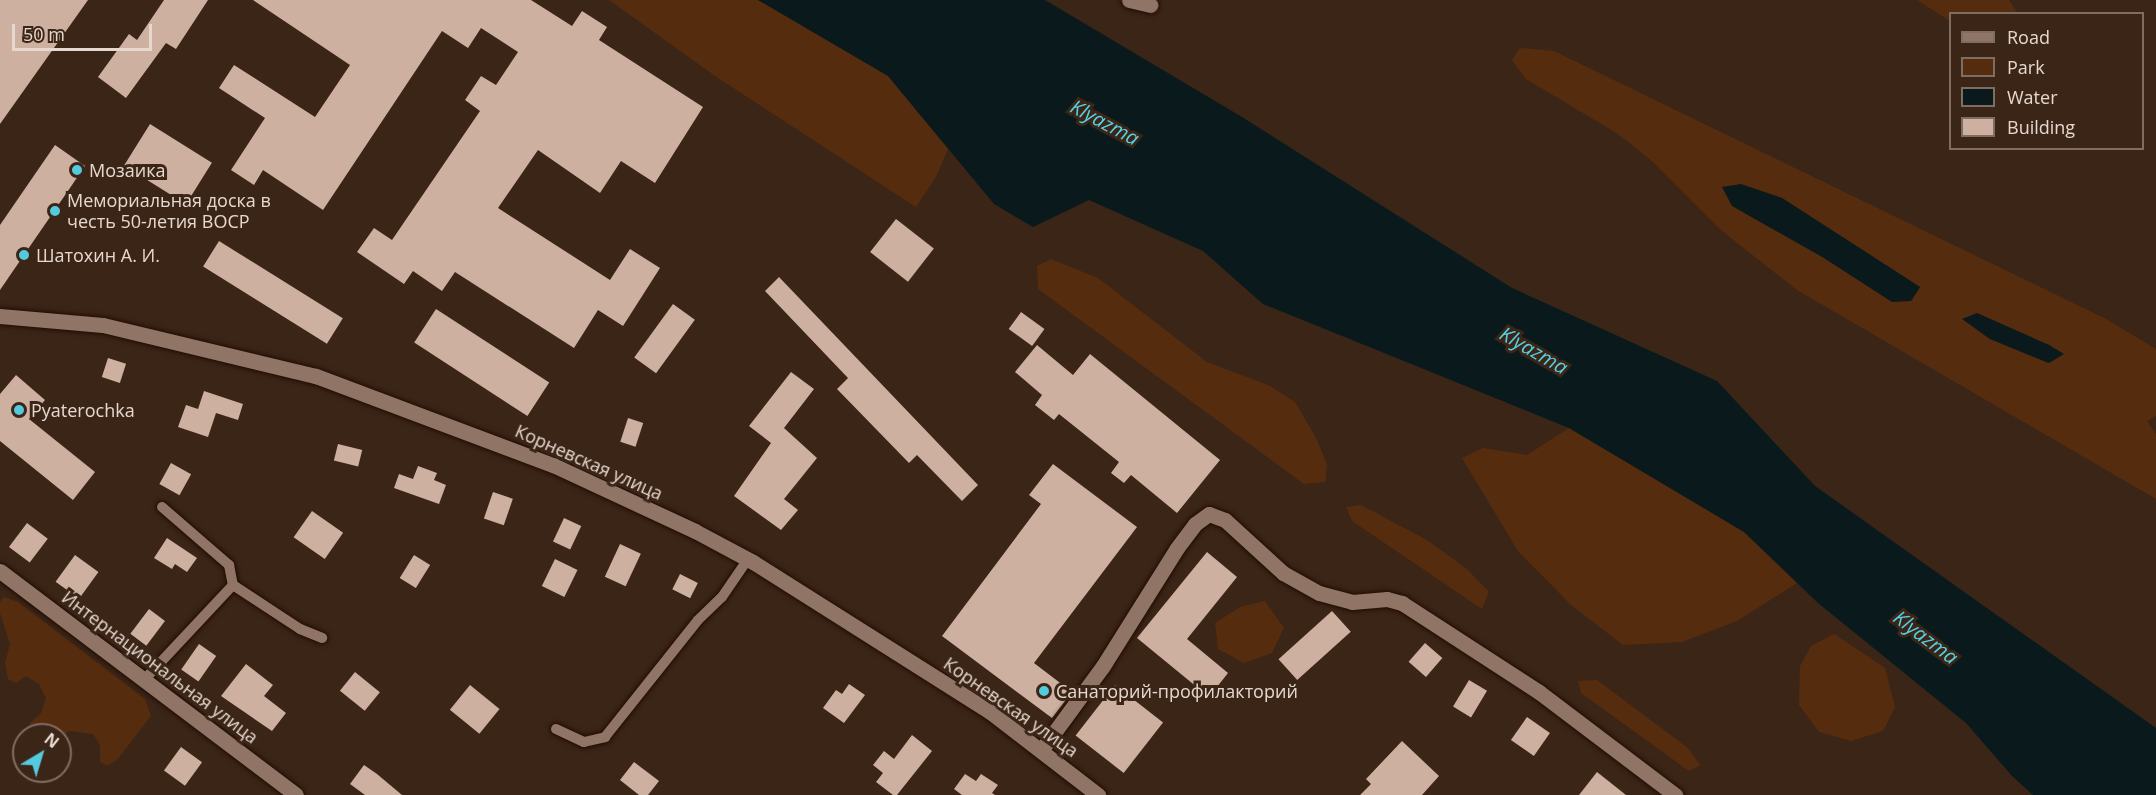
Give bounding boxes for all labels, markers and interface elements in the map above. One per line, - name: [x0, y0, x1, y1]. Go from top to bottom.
- scale bar: [15, 12, 154, 50]
- legend: [1949, 12, 2144, 150]
- text: 50 m: [23, 22, 65, 46]
- text: Road: [2007, 25, 2050, 49]
- text: Park: [2007, 55, 2045, 79]
- text: Water: [2007, 85, 2058, 109]
- water label: Klyazma: [1067, 94, 1143, 150]
- text: Building: [2007, 115, 2075, 139]
- place label: Мозаика: [89, 159, 165, 181]
- marker: Мозаика: [70, 163, 84, 177]
- place label: Мемориальная доска в честь 50-летия ВОСР: [67, 190, 271, 232]
- marker: Мемориальная доска в честь 50-летия ВОСР: [48, 204, 62, 218]
- place label: Шатохин А. И.: [36, 244, 160, 266]
- marker: Шатохин А. И.: [17, 248, 31, 262]
- water label: Klyazma: [1496, 321, 1572, 379]
- place label: Pyaterochka: [31, 399, 135, 421]
- marker: Pyaterochka: [12, 403, 26, 417]
- street label: Корневская улица: [512, 420, 666, 504]
- street label: Интернациональная улица: [58, 586, 262, 748]
- water label: Klyazma: [1889, 605, 1963, 669]
- street label: Корневская улица: [940, 652, 1082, 762]
- place label: Санаторий-профилакторий: [1056, 680, 1298, 702]
- marker: Санаторий-профилакторий: [1037, 684, 1051, 698]
- north arrow: [12, 723, 72, 783]
- text: N: [40, 728, 64, 753]

